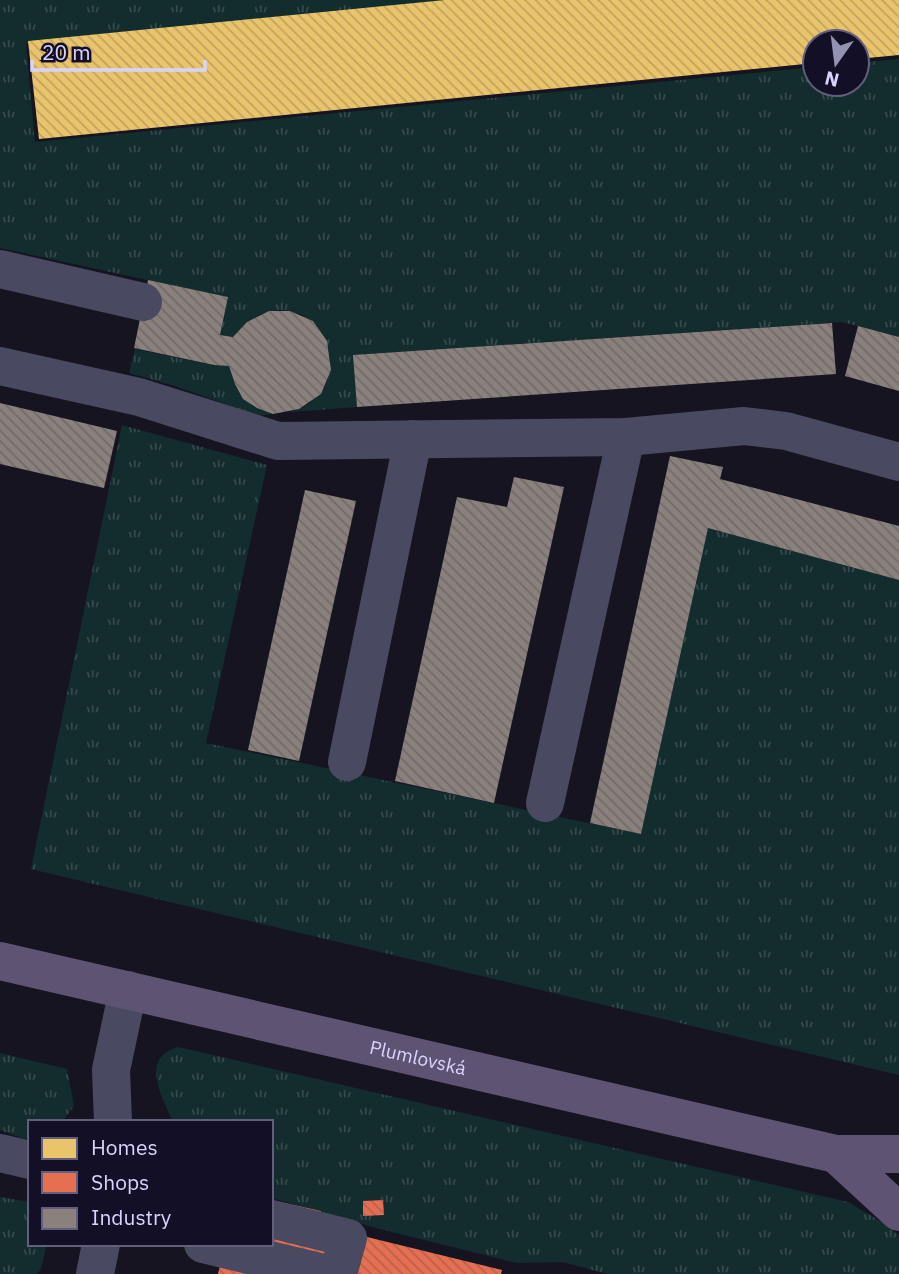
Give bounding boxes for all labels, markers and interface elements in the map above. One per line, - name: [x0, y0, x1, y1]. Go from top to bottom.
- scale bar: [32, 28, 205, 72]
- north arrow: [801, 28, 871, 98]
- text: 20 m: [42, 38, 91, 66]
- text: N: [822, 66, 841, 93]
- street label: Plumlovská: [367, 1035, 469, 1080]
- legend: [28, 1120, 273, 1246]
- text: Homes: [91, 1133, 158, 1161]
- text: Shops: [91, 1168, 149, 1196]
- text: Industry: [91, 1203, 172, 1231]

